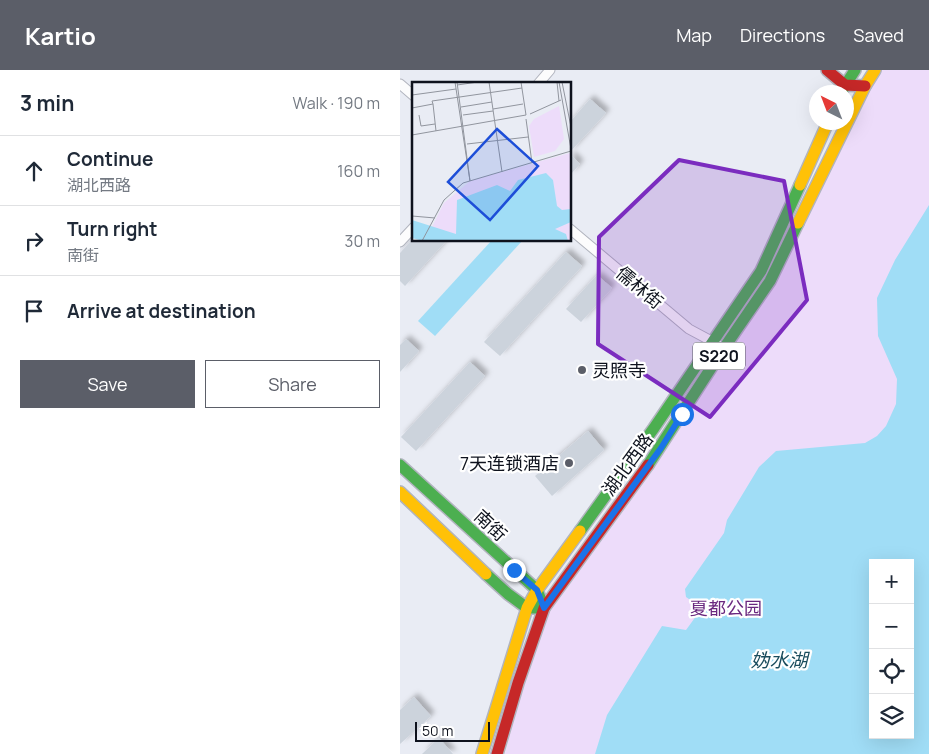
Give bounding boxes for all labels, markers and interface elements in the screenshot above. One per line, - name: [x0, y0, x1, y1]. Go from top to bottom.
- text: Kartio: [25, 19, 96, 52]
- text: Map: [676, 23, 712, 47]
- text: Directions: [740, 23, 825, 47]
- text: Saved: [853, 23, 904, 47]
- inset map: [412, 82, 571, 241]
- north arrow: [809, 85, 854, 130]
- text: 3 min: [20, 89, 74, 117]
- text: Walk · 190 m: [292, 92, 380, 114]
- text: Continue: [67, 146, 153, 172]
- icon: ahead: [20, 157, 48, 185]
- text: 160 m: [337, 160, 380, 182]
- text: 湖北西路: [67, 174, 131, 196]
- text: Turn right: [67, 216, 157, 242]
- icon: right: [20, 227, 48, 255]
- text: 30 m: [345, 230, 380, 252]
- text: 南街: [67, 244, 99, 266]
- street label: 儒林街: [612, 260, 668, 314]
- icon: arrive: [20, 297, 48, 325]
- text: Arrive at destination: [67, 298, 256, 324]
- road number: S220: [693, 342, 745, 370]
- place label: 灵照寺: [592, 358, 646, 382]
- button: Save: [20, 360, 195, 408]
- button: Share: [205, 360, 380, 408]
- marker: 灵照寺: [576, 364, 588, 376]
- route start: [671, 403, 694, 426]
- street label: 湖北西路: [596, 428, 658, 500]
- place label: 7天连锁酒店: [460, 451, 559, 475]
- marker: 7天连锁酒店: [563, 457, 575, 469]
- street label: 南街: [470, 504, 512, 546]
- route end: [503, 559, 526, 582]
- map controls: [869, 559, 914, 739]
- button: +: [869, 559, 914, 604]
- park label: 夏都公园: [690, 596, 762, 620]
- button: −: [869, 604, 914, 649]
- water label: 妫水湖: [750, 647, 810, 673]
- button: locate: [869, 649, 914, 694]
- button: layers: [869, 694, 914, 739]
- scale bar: [415, 719, 490, 742]
- text: 50 m: [422, 721, 453, 740]

